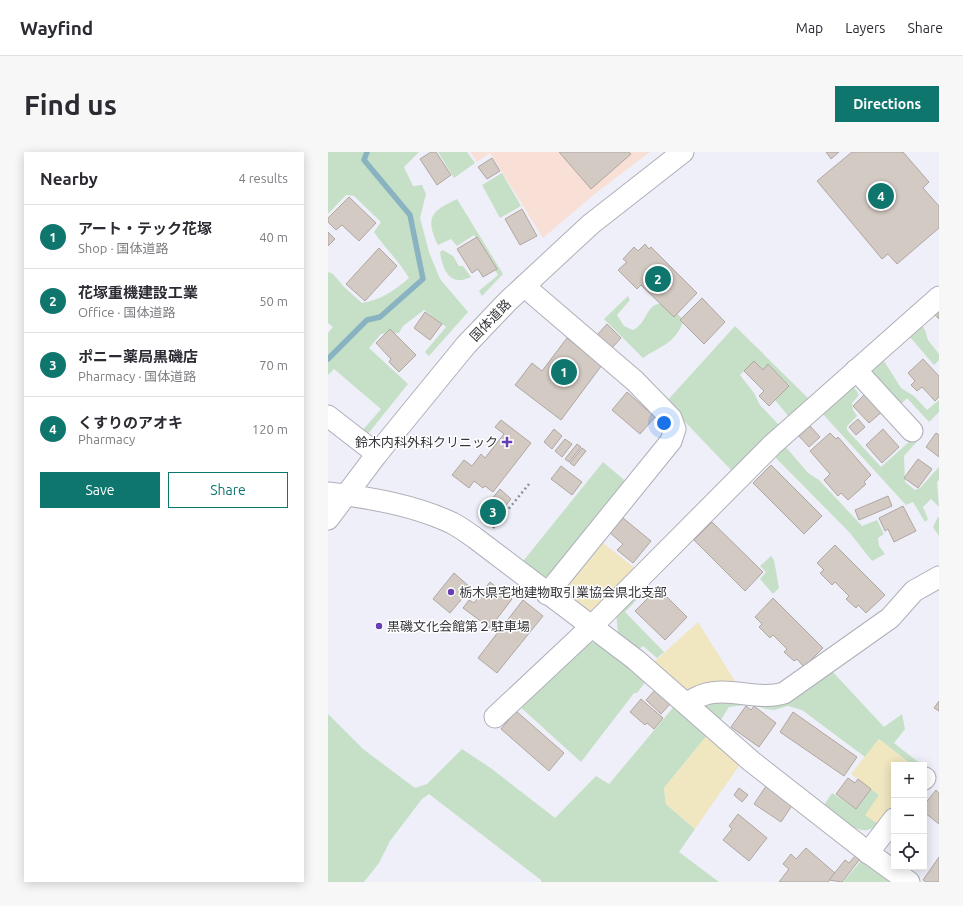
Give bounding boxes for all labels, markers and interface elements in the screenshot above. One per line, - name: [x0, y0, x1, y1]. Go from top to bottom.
- text: Wayfind: [20, 17, 93, 39]
- text: Map: [796, 20, 823, 36]
- text: Layers: [845, 20, 885, 36]
- text: Share: [907, 20, 943, 36]
- button: Directions: [835, 86, 939, 122]
- text: Find us: [24, 89, 117, 120]
- text: Nearby: [40, 169, 98, 188]
- text: 4 results: [238, 171, 288, 185]
- pin: 4: [868, 181, 894, 211]
- text: アート・テック花塚: [78, 220, 212, 237]
- text: 1: [49, 230, 57, 244]
- text: 40 m: [259, 230, 288, 244]
- text: Shop · 国体道路: [78, 241, 169, 255]
- pin: 2: [645, 264, 671, 294]
- text: 花塚重機建設工業: [78, 284, 198, 301]
- text: 2: [49, 294, 57, 308]
- text: 50 m: [259, 294, 288, 308]
- street label: 国体道路: [467, 296, 513, 344]
- text: Office · 国体道路: [78, 305, 176, 319]
- text: ポニー薬局黒磯店: [78, 348, 198, 365]
- pin: 1: [551, 357, 577, 387]
- text: 3: [49, 358, 57, 372]
- text: 70 m: [259, 358, 288, 372]
- text: Pharmacy · 国体道路: [78, 369, 196, 383]
- your location: [654, 413, 674, 433]
- text: くすりのアオキ: [78, 414, 183, 431]
- text: 4: [49, 422, 57, 436]
- text: 120 m: [252, 422, 288, 436]
- text: Pharmacy: [78, 432, 135, 446]
- place label: 鈴木内科外科クリニック: [355, 435, 498, 449]
- marker: 鈴木内科外科クリニック: [501, 436, 513, 448]
- button: Save: [40, 472, 160, 508]
- button: Share: [168, 472, 288, 508]
- pin: 3: [480, 497, 506, 527]
- place label: 栃木県宅地建物取引業協会県北支部: [459, 585, 667, 599]
- marker: 栃木県宅地建物取引業協会県北支部: [446, 587, 456, 597]
- place label: 黒磯文化会館第２駐車場: [387, 619, 530, 633]
- marker: 黒磯文化会館第２駐車場: [374, 621, 384, 631]
- map controls: [891, 762, 927, 870]
- button: +: [891, 762, 927, 798]
- button: −: [891, 798, 927, 834]
- button: locate: [891, 834, 927, 870]

